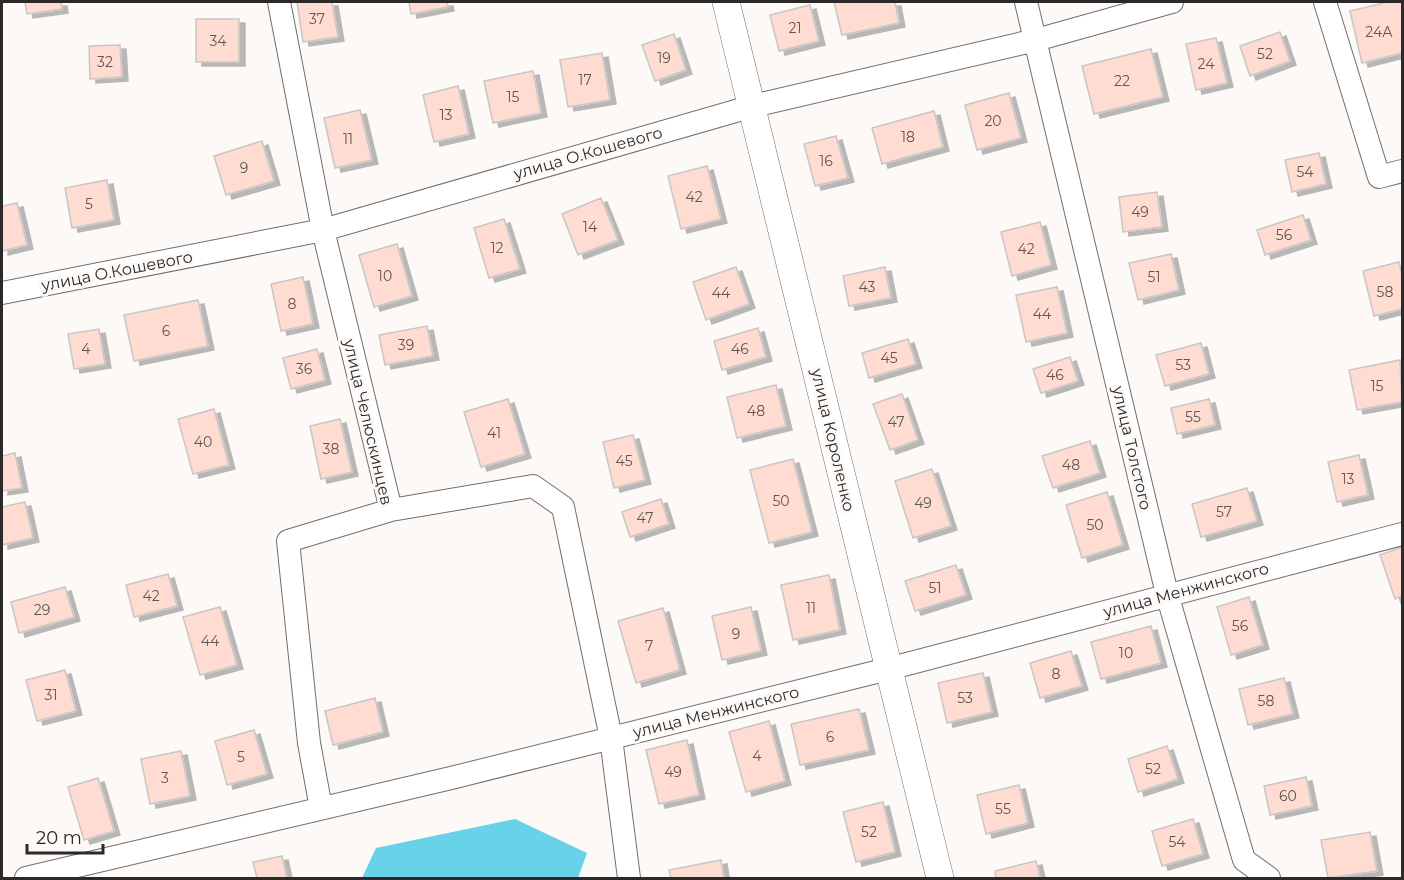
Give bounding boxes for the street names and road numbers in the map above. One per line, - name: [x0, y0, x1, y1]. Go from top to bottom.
- street label: улица О.Кошевого: [511, 123, 665, 184]
- street label: улица О.Кошевого: [39, 247, 194, 295]
- street label: улица Челюскинцев: [339, 336, 396, 507]
- street label: улица Короленко: [807, 366, 859, 513]
- street label: улица Толстого: [1108, 383, 1155, 512]
- street label: улица Менжинского: [1100, 559, 1271, 622]
- street label: улица Менжинского: [630, 682, 801, 742]

